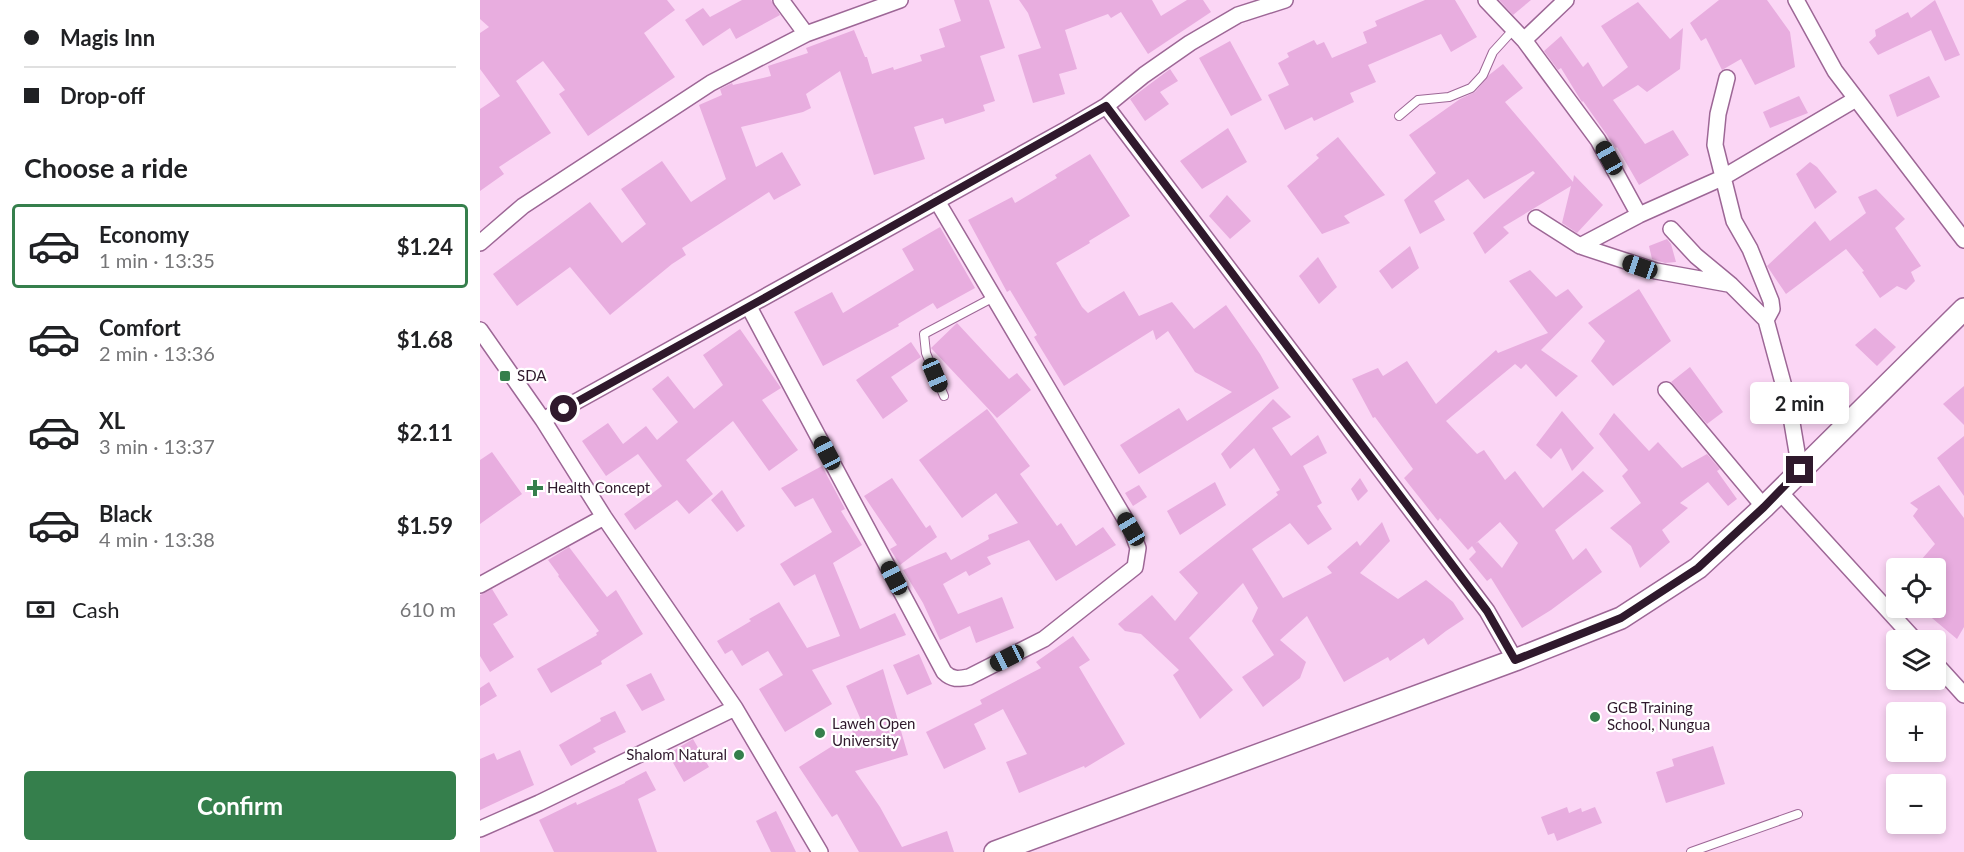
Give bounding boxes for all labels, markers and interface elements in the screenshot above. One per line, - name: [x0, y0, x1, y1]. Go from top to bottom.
- text: Magis Inn: [60, 24, 155, 51]
- text: Drop-off: [60, 82, 145, 109]
- car: [1592, 138, 1626, 178]
- text: Choose a ride: [24, 151, 188, 184]
- icon: car: [27, 219, 81, 273]
- text: Economy: [99, 221, 189, 248]
- text: $1.24: [397, 233, 453, 260]
- text: 1 min · 13:35: [99, 248, 215, 272]
- car: [1620, 253, 1660, 281]
- icon: car: [27, 312, 81, 366]
- text: Comfort: [99, 314, 181, 341]
- text: $1.68: [397, 326, 453, 353]
- text: 2 min · 13:36: [99, 341, 215, 365]
- car: [920, 355, 950, 395]
- place label: SDA: [517, 366, 547, 384]
- marker: SDA: [498, 369, 512, 383]
- callout: 2 min: [1750, 383, 1850, 425]
- text: 2 min: [1775, 391, 1824, 415]
- route start: [550, 395, 577, 422]
- icon: car: [27, 405, 81, 459]
- text: XL: [99, 407, 125, 434]
- text: $2.11: [397, 419, 453, 446]
- car: [811, 433, 843, 473]
- text: 3 min · 13:37: [99, 434, 215, 458]
- route end: [1786, 456, 1813, 483]
- place label: Health Concept: [547, 478, 651, 496]
- marker: Health Concept: [528, 481, 542, 495]
- icon: car: [27, 498, 81, 552]
- text: Black: [99, 500, 152, 527]
- car: [1114, 509, 1148, 549]
- text: $1.59: [397, 512, 453, 539]
- text: 4 min · 13:38: [99, 527, 215, 551]
- car: [878, 558, 910, 598]
- map controls: [1886, 558, 1946, 834]
- button: locate: [1886, 558, 1946, 618]
- icon: cash: [24, 593, 57, 626]
- text: Cash: [72, 596, 119, 623]
- text: 610 m: [400, 597, 456, 621]
- button: layers: [1886, 630, 1946, 690]
- car: [987, 642, 1027, 674]
- place label: GCB Training School, Nungua: [1607, 698, 1710, 733]
- button: +: [1886, 702, 1946, 762]
- marker: GCB Training School, Nungua: [1588, 710, 1602, 724]
- place label: Laweh Open University: [832, 714, 915, 749]
- marker: Laweh Open University: [813, 726, 827, 740]
- place label: Shalom Natural: [626, 745, 727, 763]
- marker: Shalom Natural: [732, 748, 746, 762]
- button: Confirm: [24, 771, 456, 840]
- button: −: [1886, 774, 1946, 834]

